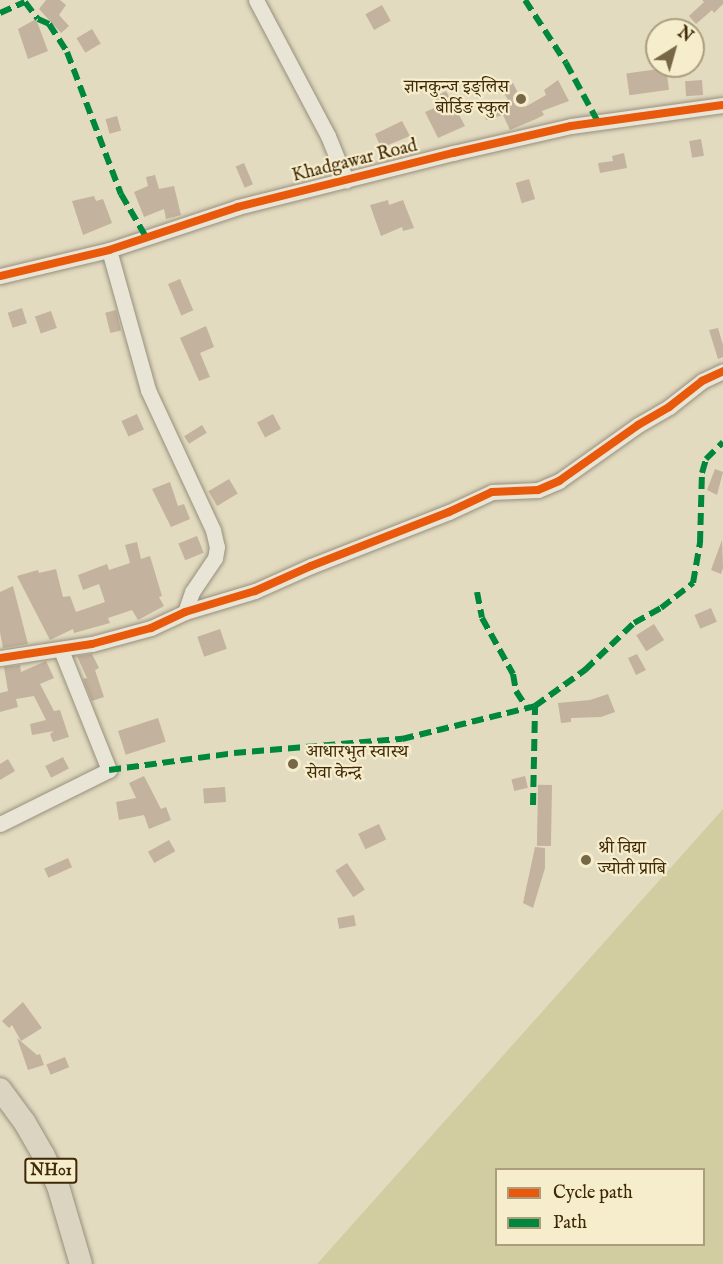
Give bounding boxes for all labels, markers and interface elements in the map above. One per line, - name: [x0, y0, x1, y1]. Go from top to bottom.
- north arrow: [645, 18, 705, 78]
- text: N: [673, 23, 696, 47]
- place label: ज्ञानकुन्ज इङ्लिस बोर्डिङ स्कुल: [404, 78, 509, 121]
- marker: ज्ञानकुन्ज इङ्लिस बोर्डिङ स्कुल: [514, 92, 528, 106]
- street label: Khadgawar Road: [290, 136, 420, 188]
- place label: आधारभुत स्वास्थ सेवा केन्द्र: [306, 743, 408, 786]
- marker: आधारभुत स्वास्थ सेवा केन्द्र: [284, 755, 302, 773]
- place label: श्री विद्या ज्योती प्राबि: [598, 839, 666, 882]
- marker: श्री विद्या ज्योती प्राबि: [579, 853, 593, 867]
- road number: NH01: [24, 1158, 78, 1184]
- legend: [495, 1168, 705, 1246]
- text: Cycle path: [553, 1182, 633, 1205]
- text: Path: [553, 1212, 587, 1235]

